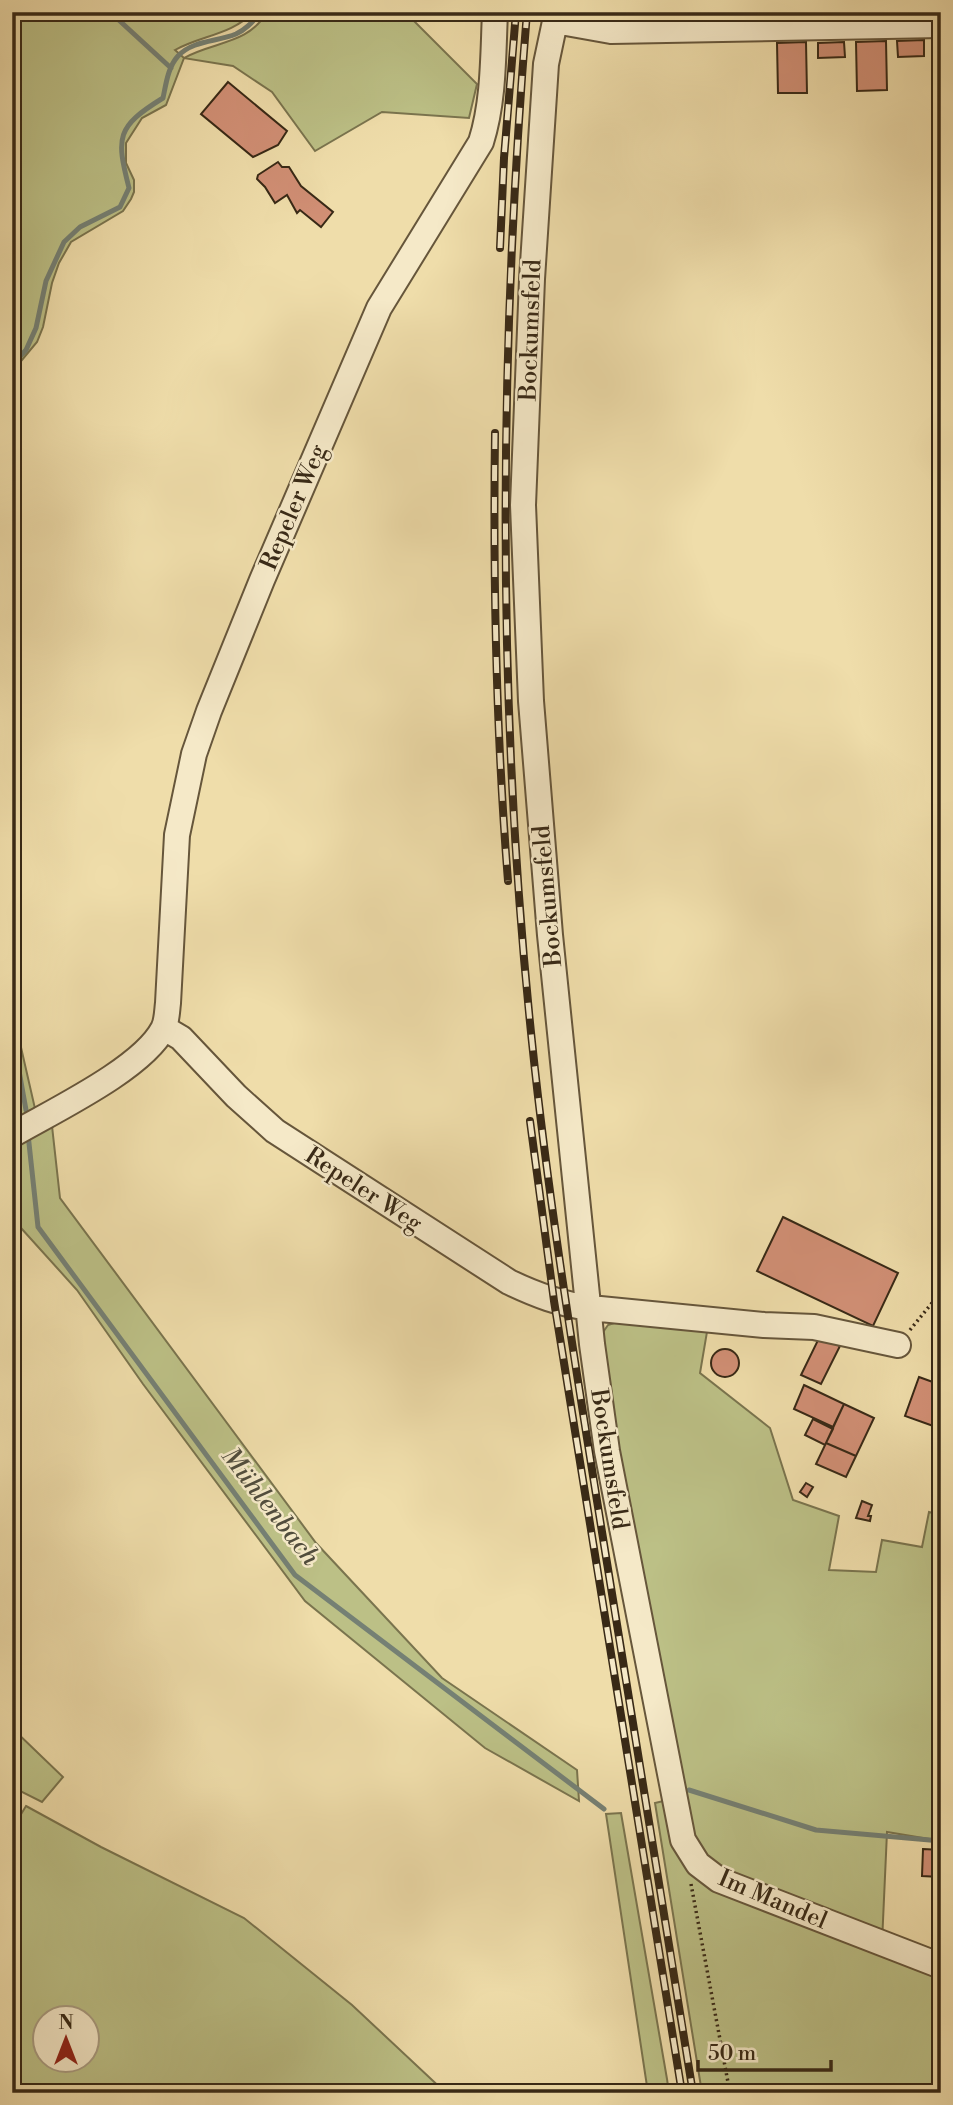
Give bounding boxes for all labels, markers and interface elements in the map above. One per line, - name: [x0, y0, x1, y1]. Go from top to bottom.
- street label: Bockumsfeld: [513, 258, 548, 403]
- street label: Repeler Weg: [254, 439, 334, 575]
- street label: Bockumsfeld: [527, 824, 569, 969]
- street label: Repeler Weg: [299, 1141, 428, 1239]
- street label: Bockumsfeld: [583, 1386, 635, 1532]
- water label: Mühlenbach: [214, 1441, 327, 1573]
- street label: Im Mandel: [714, 1864, 832, 1936]
- north arrow: [32, 2004, 102, 2074]
- text: N: [58, 2011, 74, 2035]
- scale bar: [698, 2028, 830, 2072]
- text: 50 m: [708, 2041, 756, 2067]

